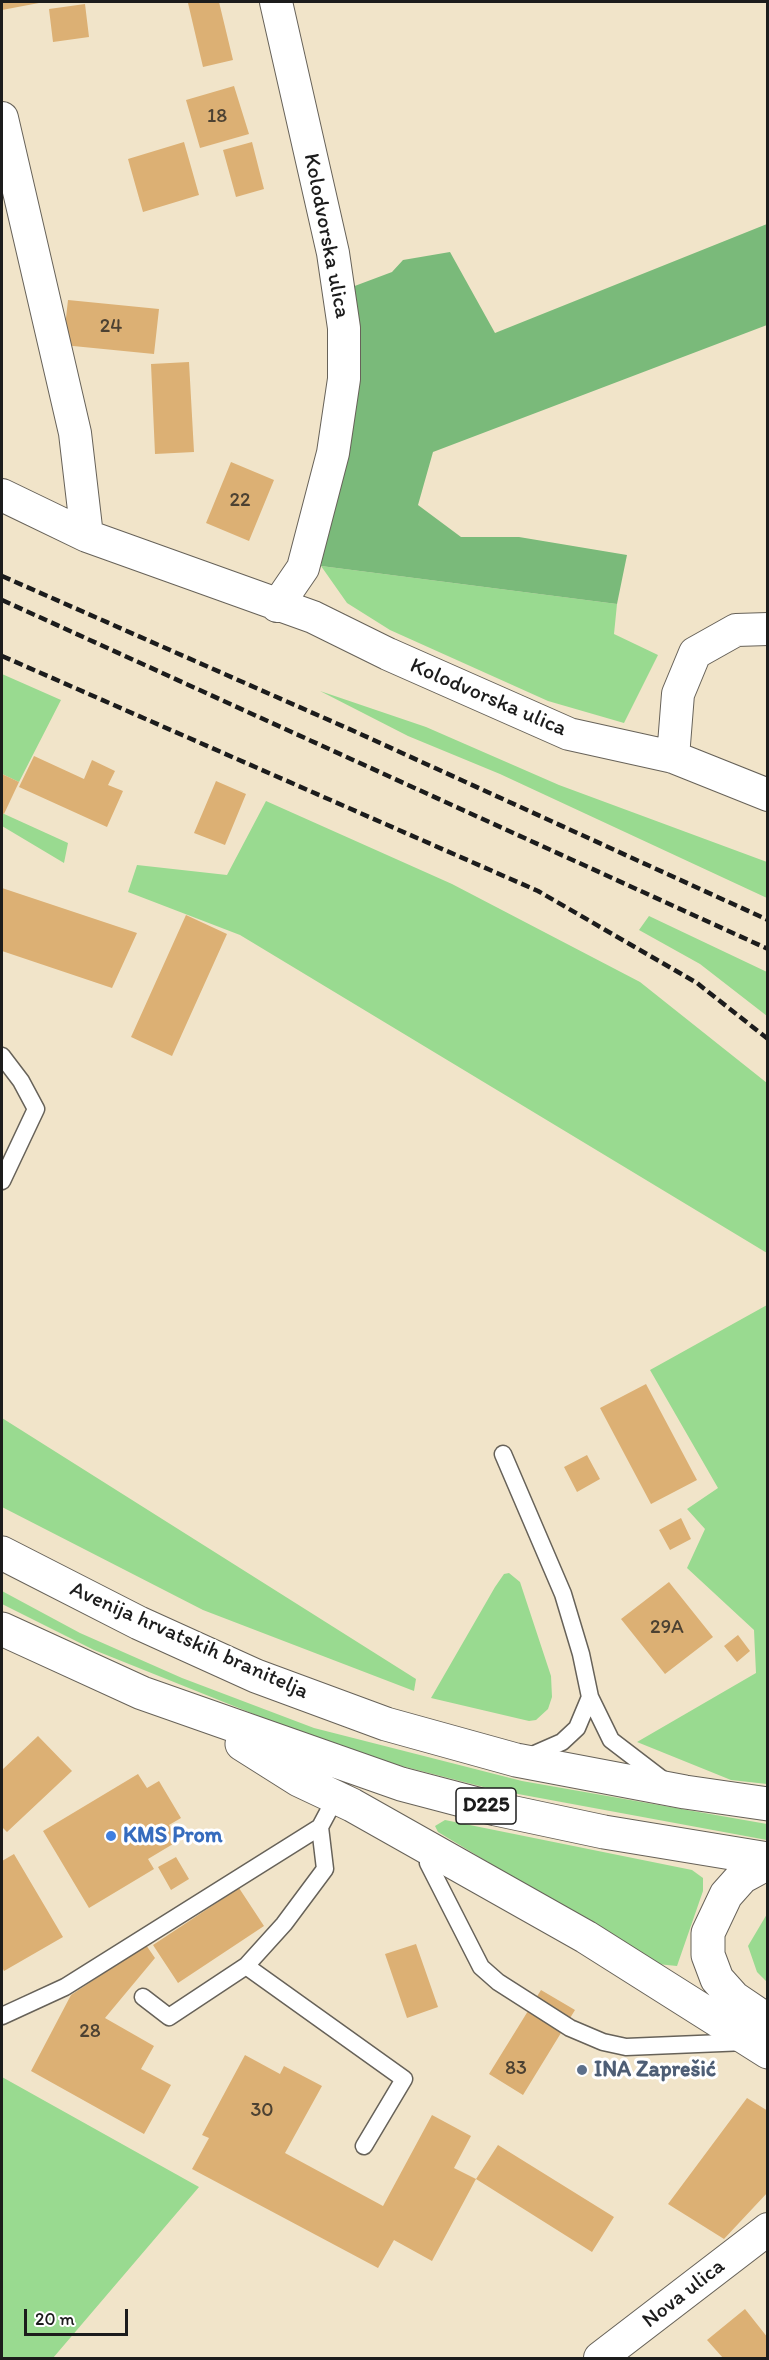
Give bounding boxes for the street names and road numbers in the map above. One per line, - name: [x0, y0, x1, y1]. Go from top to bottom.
- street label: Kolodvorska ulica: [297, 151, 355, 321]
- street label: Kolodvorska ulica: [406, 653, 570, 743]
- street label: Avenija hrvatskih branitelja: [66, 1576, 312, 1706]
- road number: D225: [456, 1788, 516, 1824]
- street label: Nova ulica: [637, 2254, 731, 2334]

